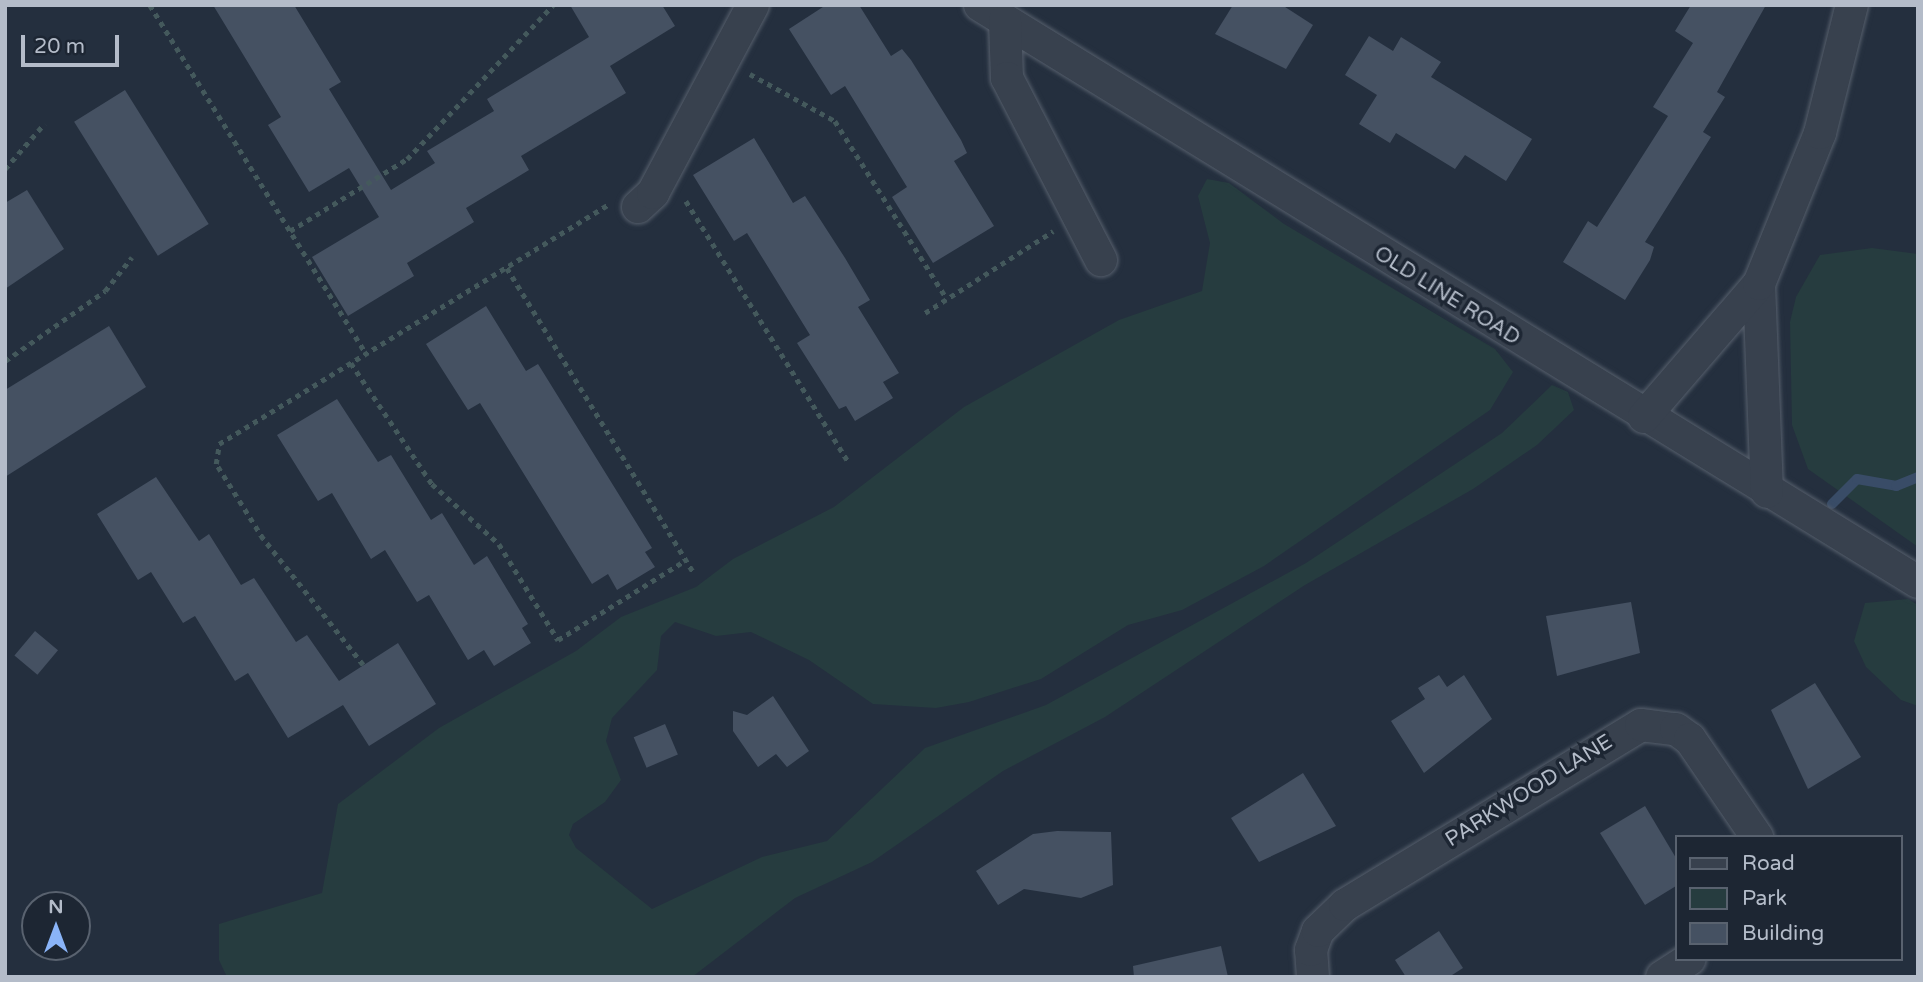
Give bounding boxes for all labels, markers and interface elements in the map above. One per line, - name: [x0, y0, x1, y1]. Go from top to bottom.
- scale bar: [24, 21, 122, 65]
- text: 20 m: [34, 34, 85, 59]
- street label: OLD LINE ROAD: [1369, 241, 1525, 351]
- street label: PARKWOOD LANE: [1441, 729, 1617, 853]
- legend: [1674, 835, 1902, 961]
- text: Road: [1742, 851, 1795, 876]
- text: Park: [1742, 886, 1787, 911]
- north arrow: [21, 891, 91, 961]
- text: N: [48, 896, 64, 918]
- text: Building: [1742, 921, 1824, 946]

